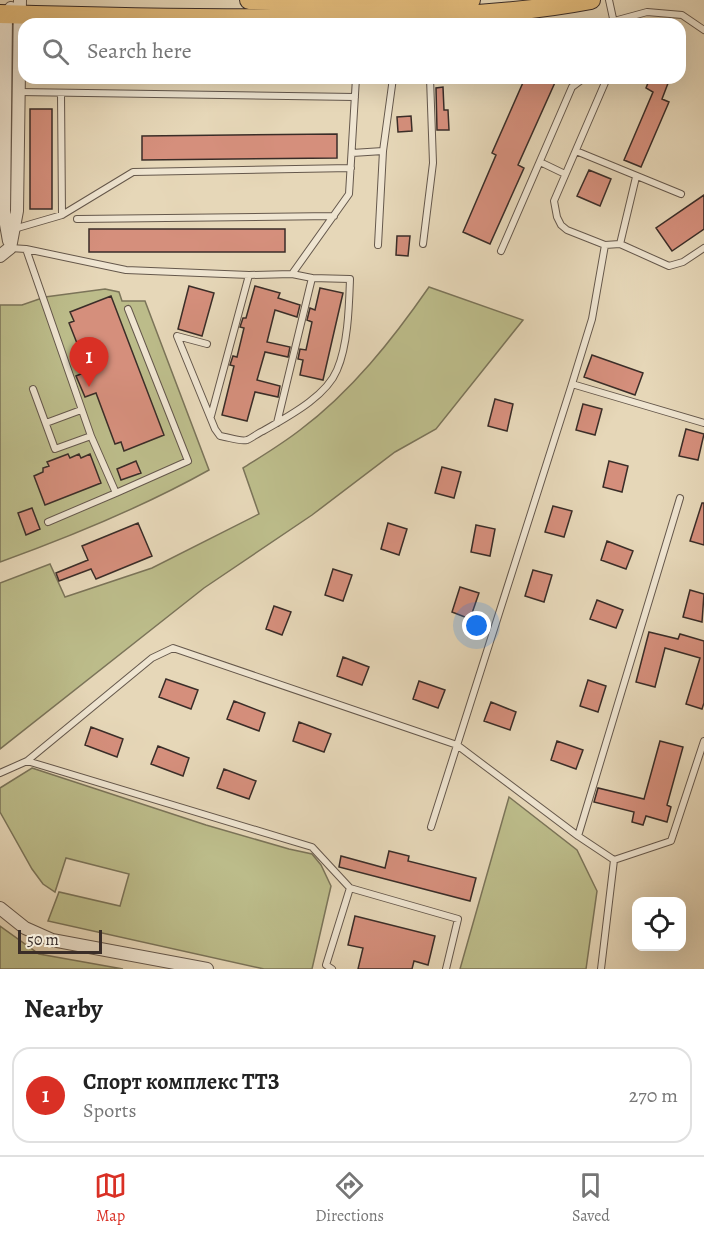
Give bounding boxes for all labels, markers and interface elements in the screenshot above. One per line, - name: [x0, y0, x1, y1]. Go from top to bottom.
- search box: [18, 18, 686, 84]
- icon: search: [39, 35, 72, 68]
- text: Search here: [87, 36, 192, 66]
- pin: 1: [70, 338, 109, 387]
- your location: [462, 611, 491, 640]
- map controls: [632, 897, 686, 951]
- button: locate: [632, 897, 686, 951]
- scale bar: [18, 927, 102, 954]
- text: 50 m: [27, 929, 59, 951]
- text: Nearby: [24, 991, 103, 1026]
- text: Спорт комплекс ТТЗ: [83, 1067, 280, 1097]
- text: 1: [42, 1082, 49, 1109]
- text: 270 m: [629, 1082, 678, 1109]
- text: Sports: [83, 1097, 136, 1124]
- tab: Map: [94, 1169, 127, 1227]
- tab: Directions: [315, 1169, 384, 1227]
- tab: Saved: [572, 1169, 610, 1227]

